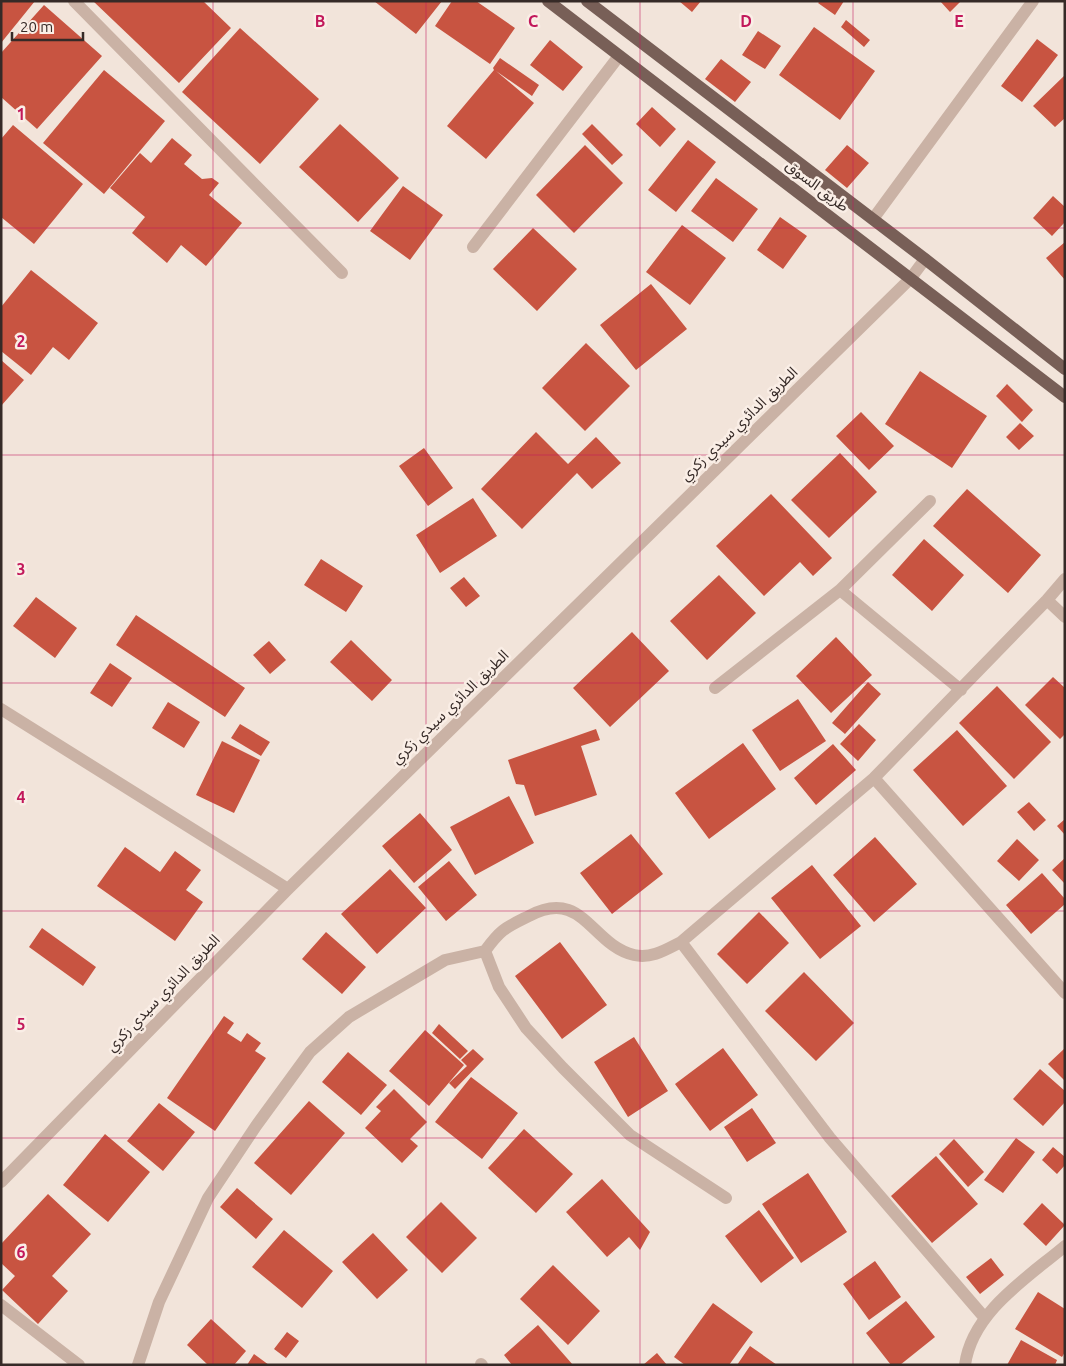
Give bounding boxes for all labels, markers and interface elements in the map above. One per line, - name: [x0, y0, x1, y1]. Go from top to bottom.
- scale bar: [12, 10, 84, 42]
- text: B: [315, 12, 325, 30]
- text: C: [528, 12, 538, 30]
- text: D: [740, 12, 752, 30]
- text: E: [954, 12, 964, 30]
- text: 20 m: [20, 18, 53, 35]
- text: 1: [16, 105, 26, 123]
- street label: طريق السوق: [781, 156, 852, 216]
- text: 2: [16, 332, 26, 350]
- street label: الطريق الدائري سيدي زكري: [677, 363, 803, 486]
- text: 3: [16, 560, 26, 578]
- street label: الطريق الدائري سيدي زكري: [388, 646, 514, 769]
- text: 4: [16, 788, 26, 806]
- street label: الطريق الدائري سيدي زكري: [102, 931, 225, 1057]
- text: 5: [16, 1015, 26, 1033]
- text: 6: [16, 1243, 26, 1261]

